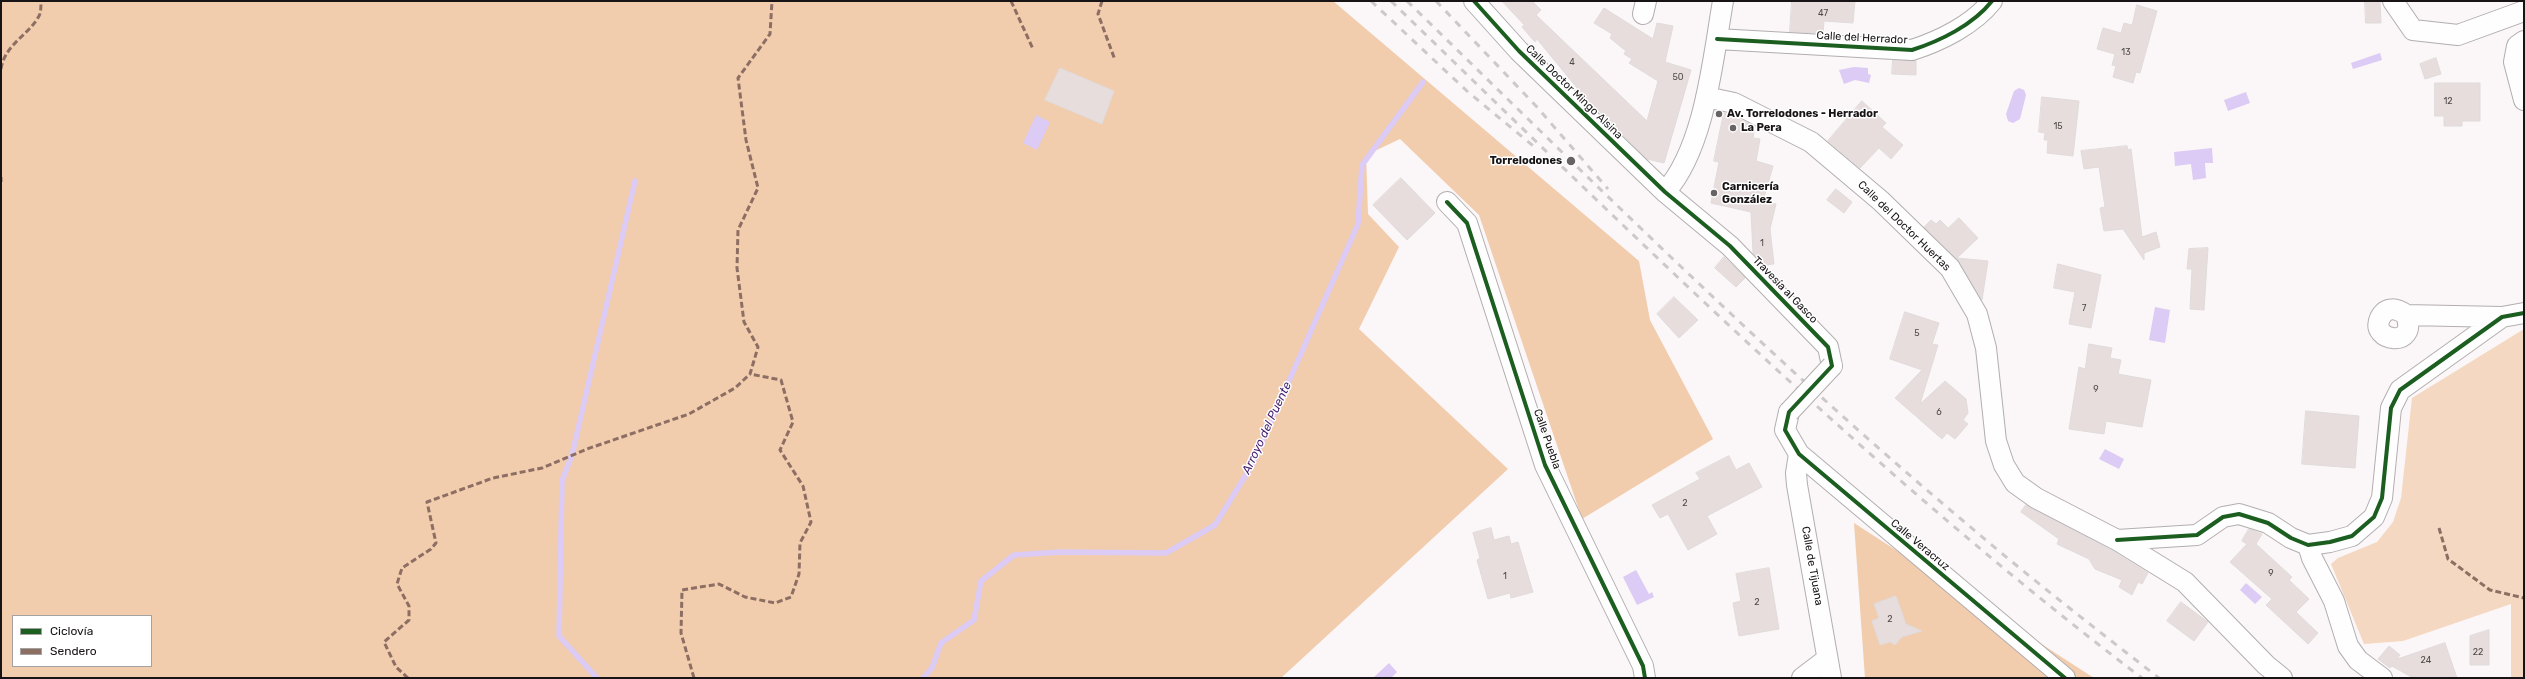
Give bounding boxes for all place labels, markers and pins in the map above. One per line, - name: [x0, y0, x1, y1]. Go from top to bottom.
- place label: Av. Torrelodones - Herrador: [1727, 107, 1878, 121]
- marker: Av. Torrelodones - Herrador: [1714, 109, 1724, 119]
- place label: La Pera: [1741, 121, 1782, 135]
- marker: La Pera: [1728, 123, 1738, 133]
- place label: Torrelodones: [1490, 154, 1562, 168]
- marker: Torrelodones: [1565, 155, 1577, 167]
- place label: Carnicería González: [1722, 180, 1779, 206]
- marker: Carnicería González: [1709, 188, 1719, 198]

